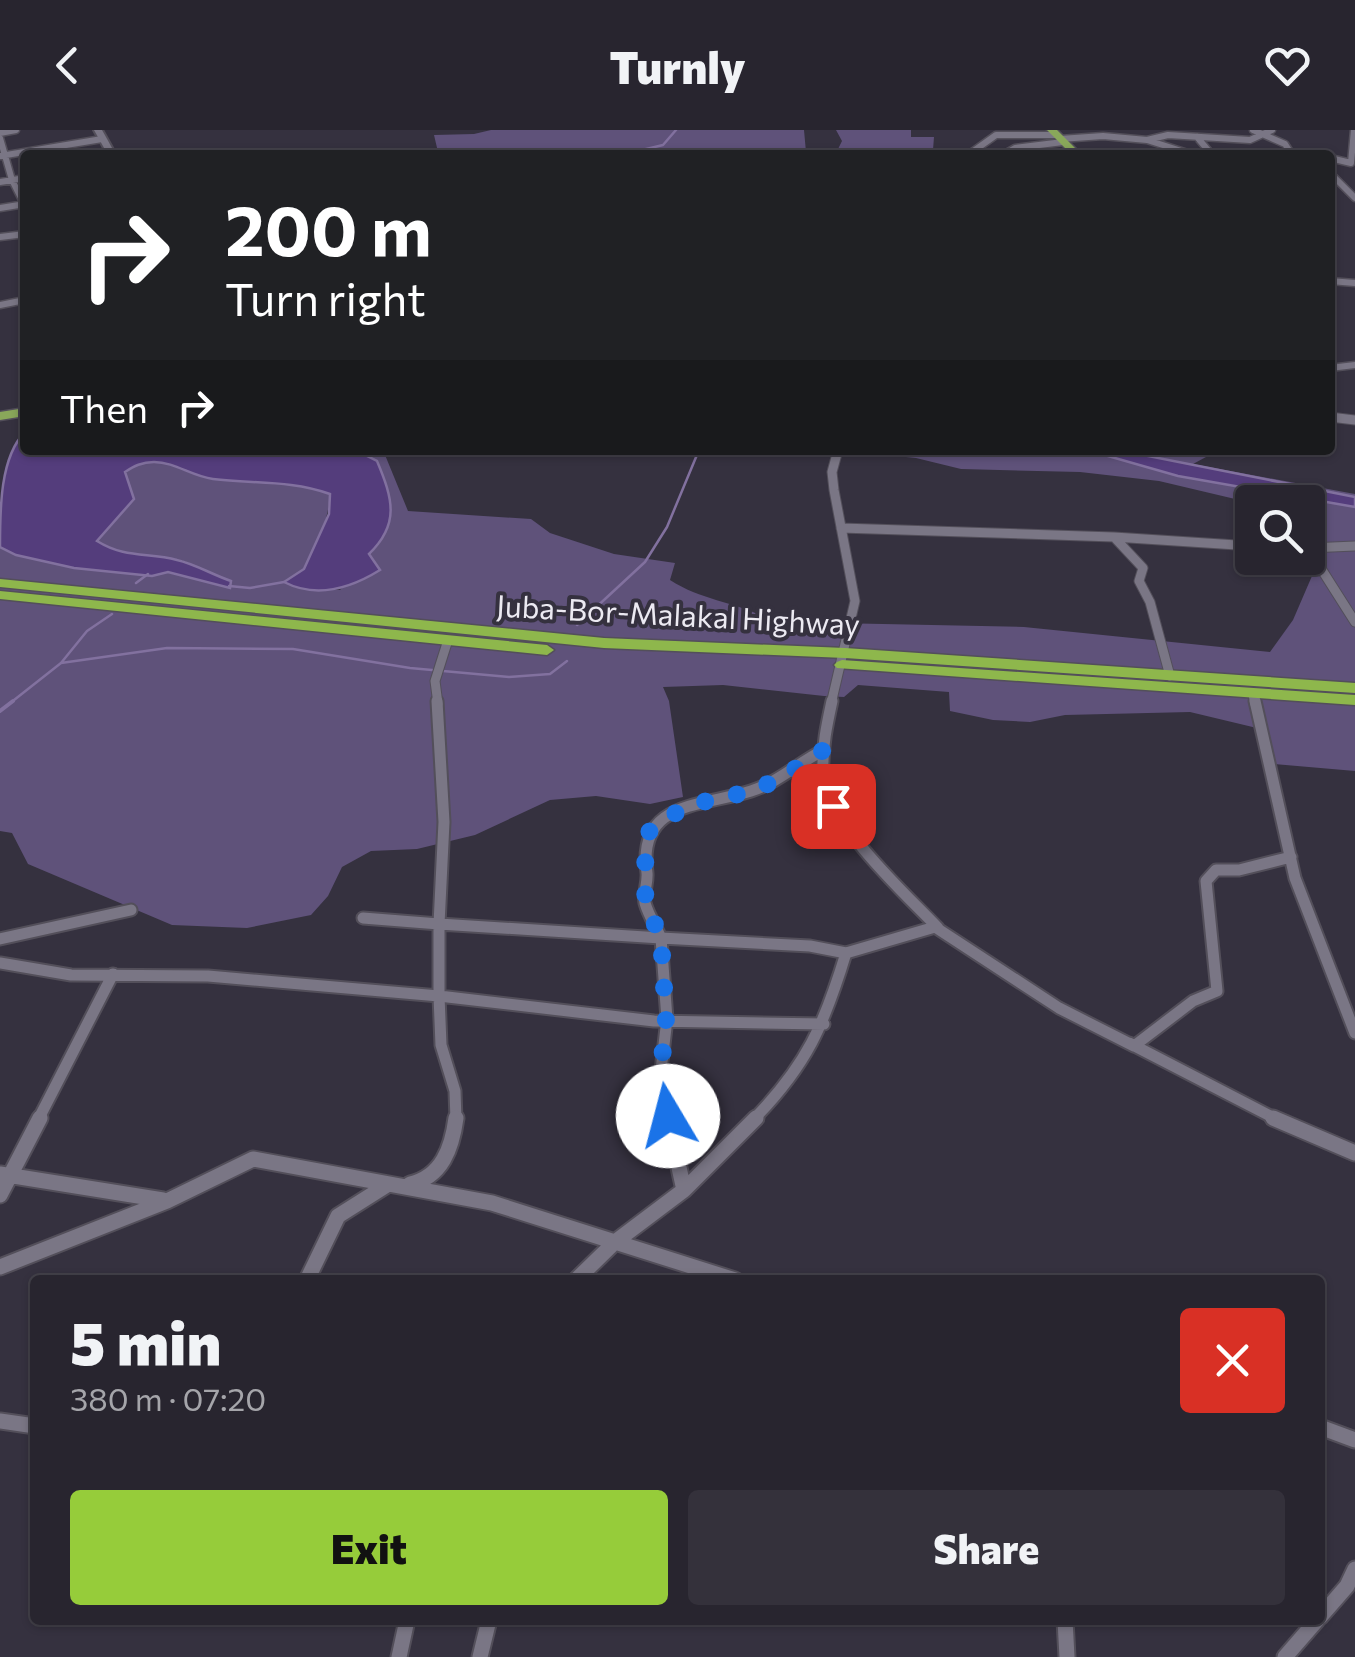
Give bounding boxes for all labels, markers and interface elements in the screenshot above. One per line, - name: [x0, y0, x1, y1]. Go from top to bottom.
- icon: back: [40, 38, 95, 93]
- text: Turnly: [609, 38, 746, 93]
- icon: heart: [1260, 38, 1315, 93]
- text: 200 m: [225, 185, 432, 270]
- icon: right: [60, 190, 190, 320]
- text: Turn right: [225, 270, 426, 325]
- icon: right: [168, 380, 223, 435]
- text: Then: [60, 384, 148, 431]
- map controls: [1235, 485, 1325, 575]
- button: search: [1235, 485, 1325, 575]
- street label: Juba-Bor-Malakal Highway: [495, 586, 861, 642]
- pin: [791, 764, 876, 849]
- icon: arrive: [806, 779, 861, 834]
- position arrow: [616, 1064, 720, 1168]
- text: 5 min: [70, 1304, 221, 1377]
- button: close: [1180, 1308, 1285, 1413]
- text: 380 m · 07:20: [70, 1378, 266, 1418]
- button: Exit: [70, 1490, 668, 1605]
- button: Share: [688, 1490, 1285, 1605]

